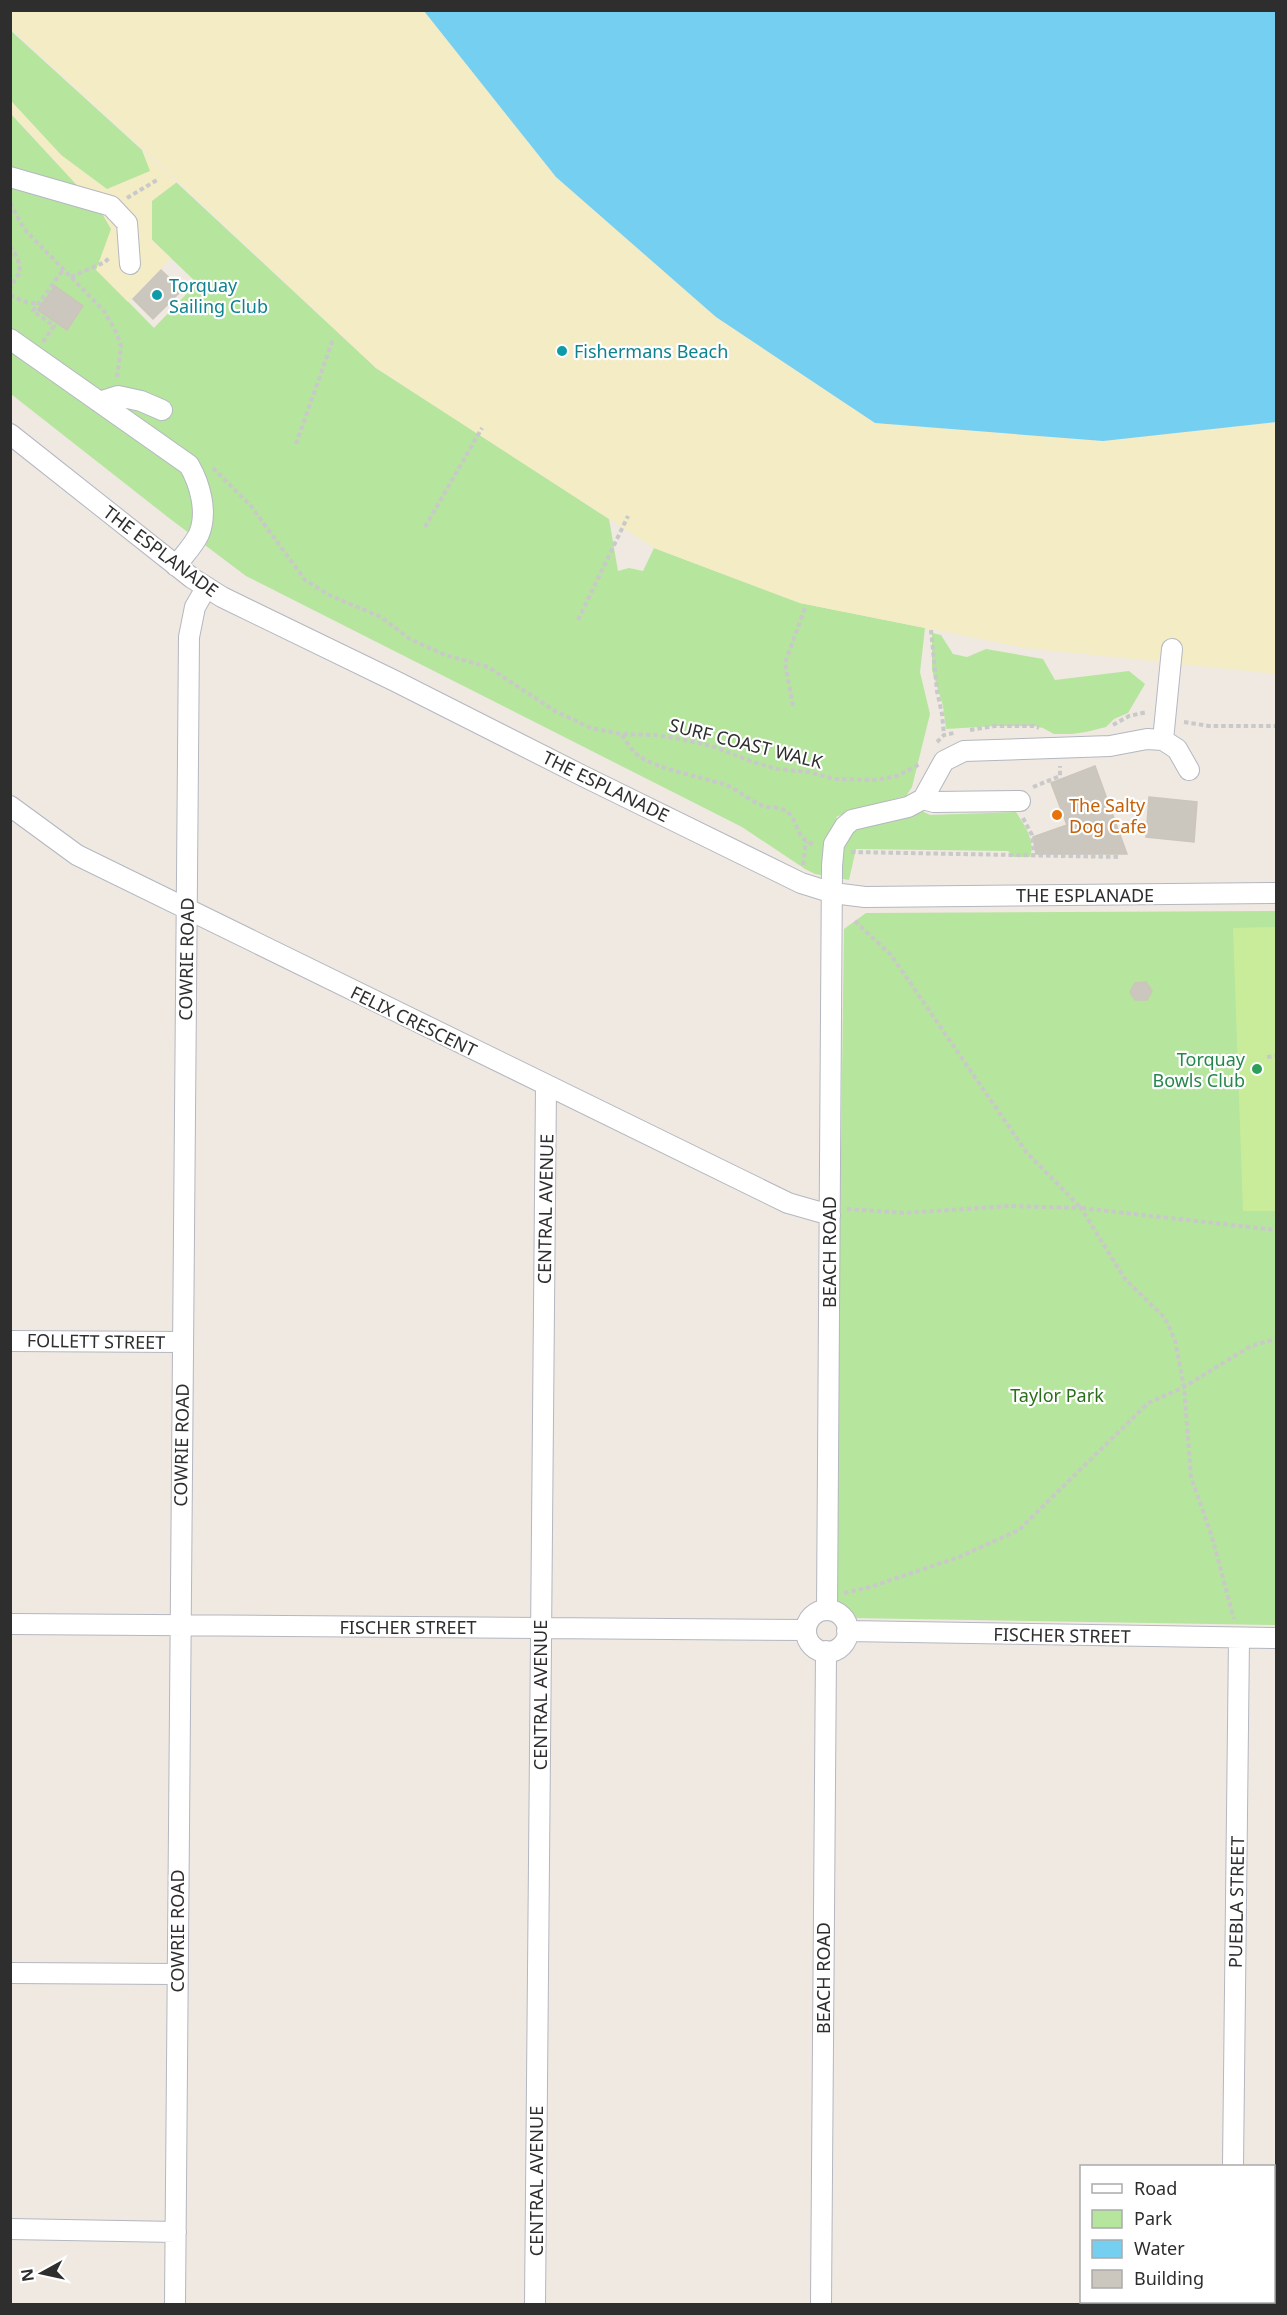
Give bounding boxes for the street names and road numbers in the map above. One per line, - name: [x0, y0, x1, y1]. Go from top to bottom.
- street label: THE ESPLANADE: [99, 500, 223, 602]
- street label: SURF COAST WALK: [667, 712, 826, 774]
- street label: THE ESPLANADE: [539, 745, 673, 827]
- street label: THE ESPLANADE: [1016, 883, 1154, 907]
- street label: COWRIE ROAD: [173, 897, 199, 1021]
- street label: FELIX CRESCENT: [347, 980, 481, 1062]
- street label: CENTRAL AVENUE: [532, 1134, 558, 1284]
- street label: BEACH ROAD: [817, 1196, 841, 1308]
- street label: FOLLETT STREET: [27, 1328, 165, 1354]
- street label: COWRIE ROAD: [168, 1383, 194, 1507]
- street label: FISCHER STREET: [339, 1615, 477, 1639]
- street label: CENTRAL AVENUE: [528, 1620, 552, 1770]
- street label: FISCHER STREET: [993, 1622, 1131, 1648]
- street label: PUEBLA STREET: [1223, 1836, 1249, 1968]
- street label: COWRIE ROAD: [165, 1869, 189, 1993]
- street label: BEACH ROAD: [811, 1922, 835, 2034]
- street label: CENTRAL AVENUE: [524, 2106, 548, 2256]

